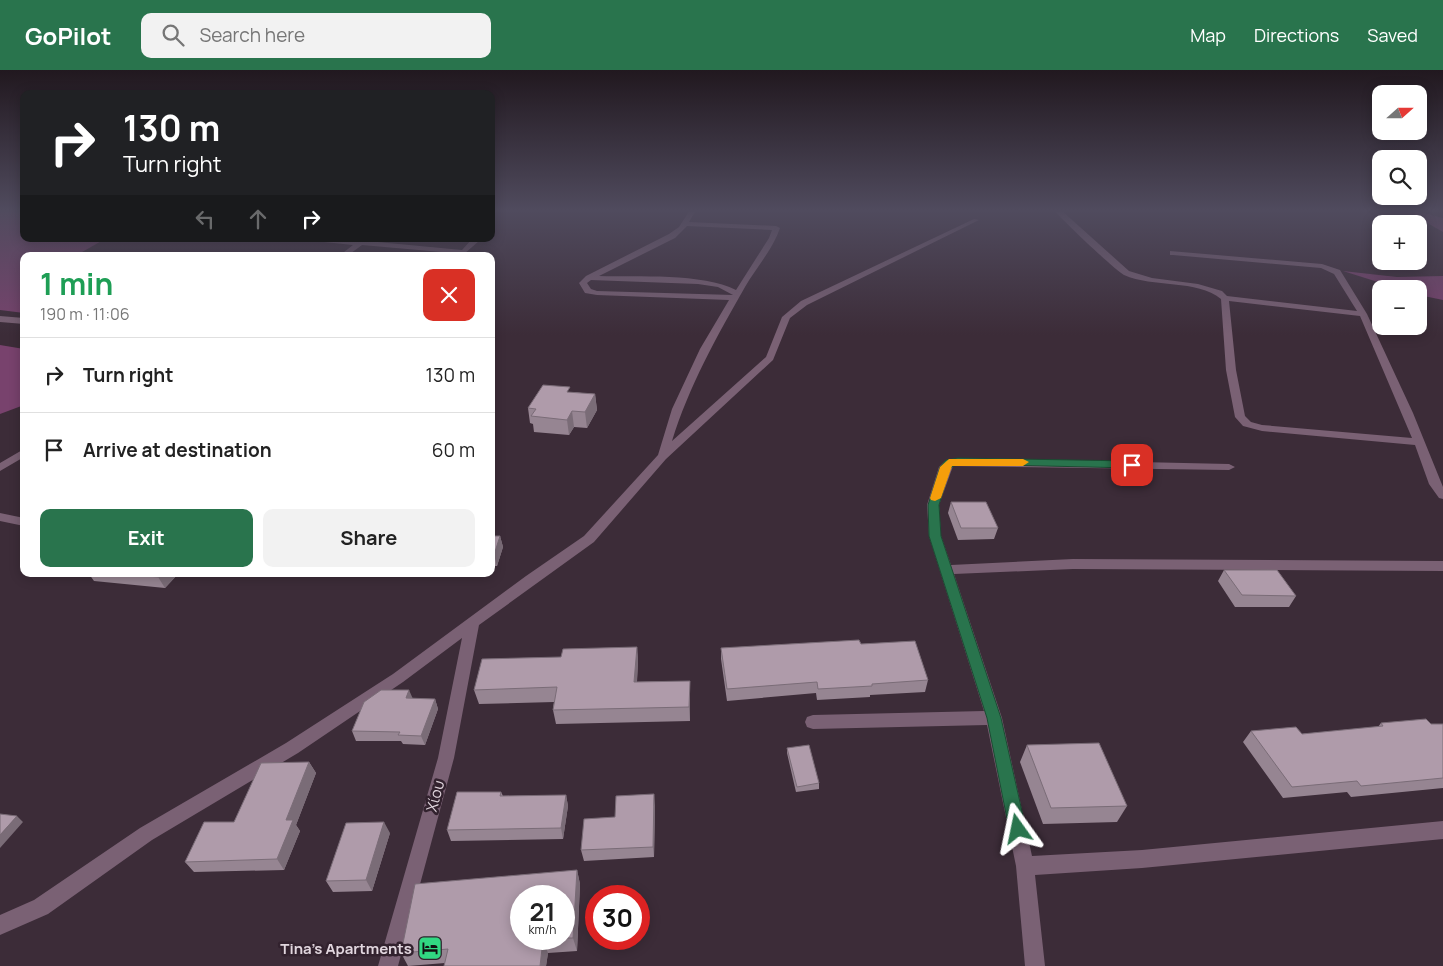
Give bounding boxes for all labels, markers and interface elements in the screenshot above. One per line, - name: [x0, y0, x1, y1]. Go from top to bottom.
- search box: [141, 13, 491, 58]
- text: GoPilot: [25, 19, 111, 52]
- icon: search: [159, 21, 187, 49]
- text: Search here: [199, 22, 305, 48]
- text: Map: [1190, 23, 1226, 47]
- text: Directions: [1254, 23, 1339, 47]
- text: Saved: [1367, 23, 1418, 47]
- north arrow: [1372, 85, 1428, 140]
- map controls: [1372, 85, 1427, 335]
- text: 130 m: [123, 104, 220, 152]
- icon: right: [40, 110, 105, 175]
- text: Turn right: [123, 149, 221, 179]
- button: search: [1372, 150, 1427, 205]
- icon: left: [191, 205, 219, 233]
- icon: ahead: [244, 205, 272, 233]
- icon: right: [297, 205, 325, 233]
- button: +: [1372, 215, 1427, 270]
- text: 1 min: [40, 263, 113, 304]
- button: close: [423, 269, 475, 321]
- button: −: [1372, 280, 1427, 335]
- text: 190 m · 11:06: [40, 303, 130, 325]
- icon: right: [40, 361, 68, 389]
- text: Turn right: [83, 362, 173, 388]
- text: 130 m: [426, 362, 475, 388]
- icon: arrive: [40, 436, 68, 464]
- text: Arrive at destination: [83, 437, 272, 463]
- text: 60 m: [432, 437, 475, 463]
- pin: [1111, 444, 1153, 486]
- icon: arrive: [1118, 451, 1146, 479]
- button: Exit: [40, 509, 253, 567]
- button: Share: [263, 509, 475, 567]
- street label: Χίου: [421, 778, 449, 814]
- position arrow: [991, 802, 1043, 854]
- speed limit sign: 30: [585, 885, 650, 950]
- text: 21: [530, 894, 555, 929]
- text: km/h: [529, 921, 556, 938]
- hotel icon: Tina's Apartments: [417, 935, 443, 961]
- place label: Tina's Apartments: [280, 938, 412, 959]

